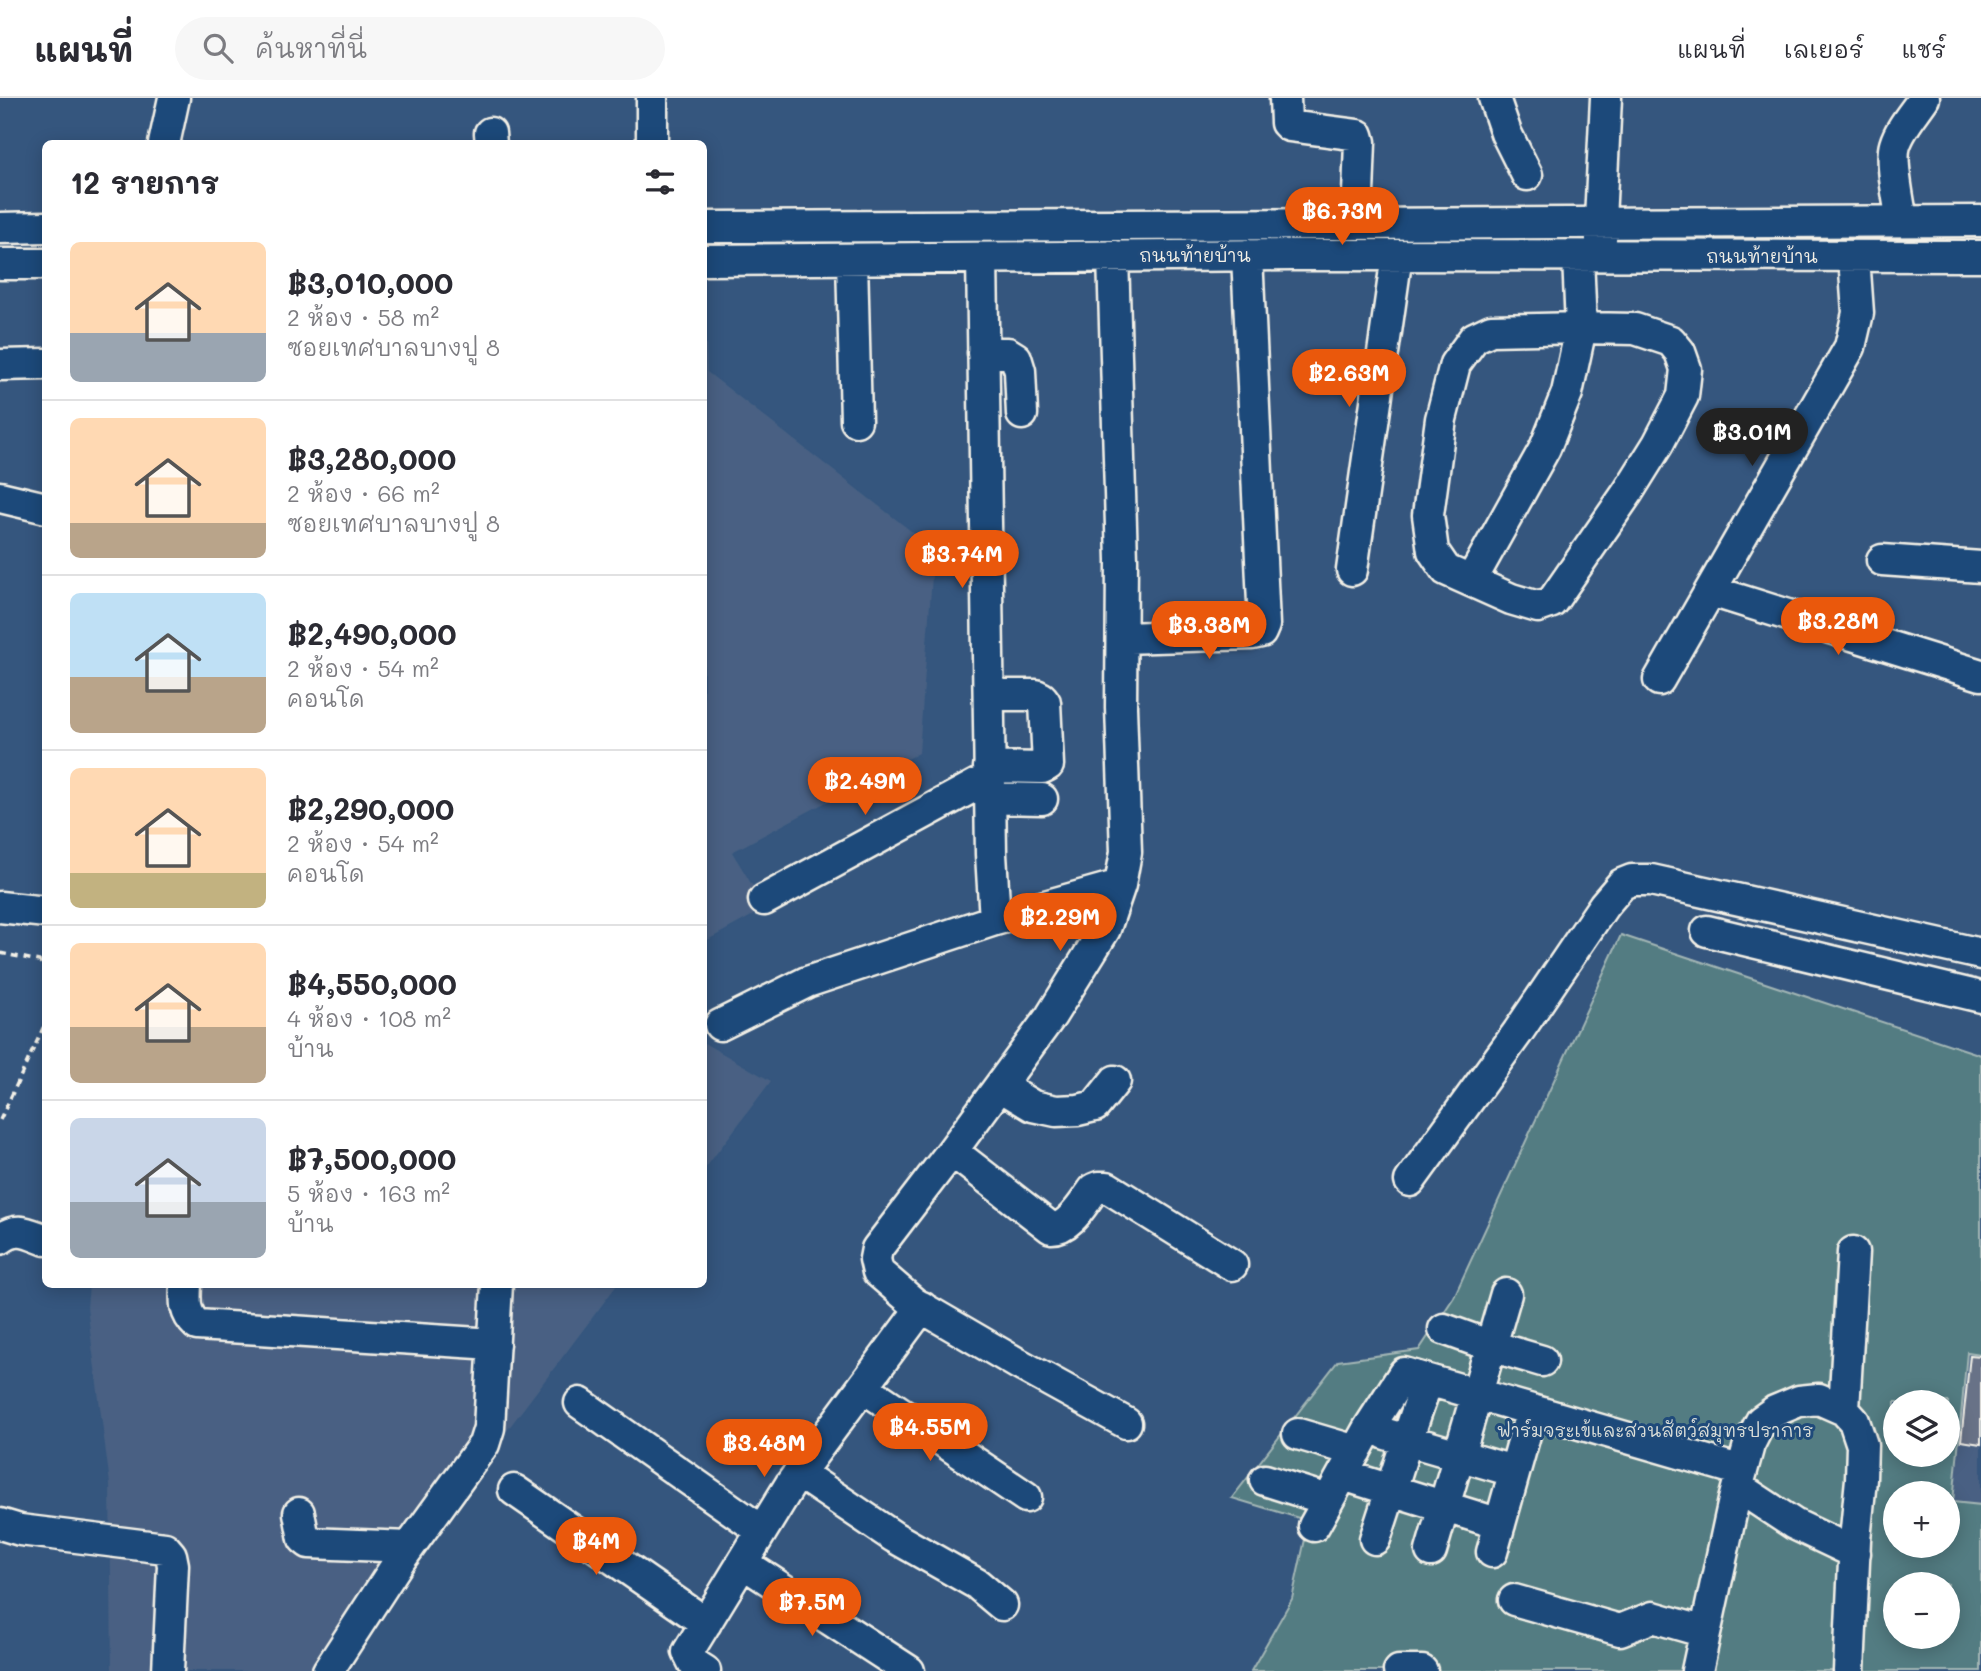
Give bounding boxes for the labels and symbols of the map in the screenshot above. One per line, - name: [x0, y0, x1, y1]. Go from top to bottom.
- pin: ฿6.73M: [1285, 188, 1399, 247]
- street label: ถนนท้ายบ้าน: [1139, 243, 1251, 267]
- street label: ถนนท้ายบ้าน: [1706, 244, 1818, 268]
- pin: ฿2.63M: [1292, 350, 1406, 409]
- pin: ฿3.01M: [1695, 408, 1809, 468]
- pin: ฿3.74M: [905, 531, 1019, 590]
- pin: ฿3.28M: [1781, 598, 1895, 657]
- pin: ฿3.38M: [1152, 602, 1266, 661]
- pin: ฿2.49M: [808, 758, 922, 817]
- pin: ฿2.29M: [1003, 894, 1117, 953]
- pin: ฿4.55M: [873, 1404, 987, 1463]
- park label: ฟาร์มจระเข้และสวนสัตว์สมุทรปราการ: [1497, 1418, 1813, 1444]
- pin: ฿3.48M: [707, 1420, 821, 1479]
- pin: ฿4M: [562, 1518, 630, 1577]
- pin: ฿7.5M: [763, 1578, 861, 1638]

